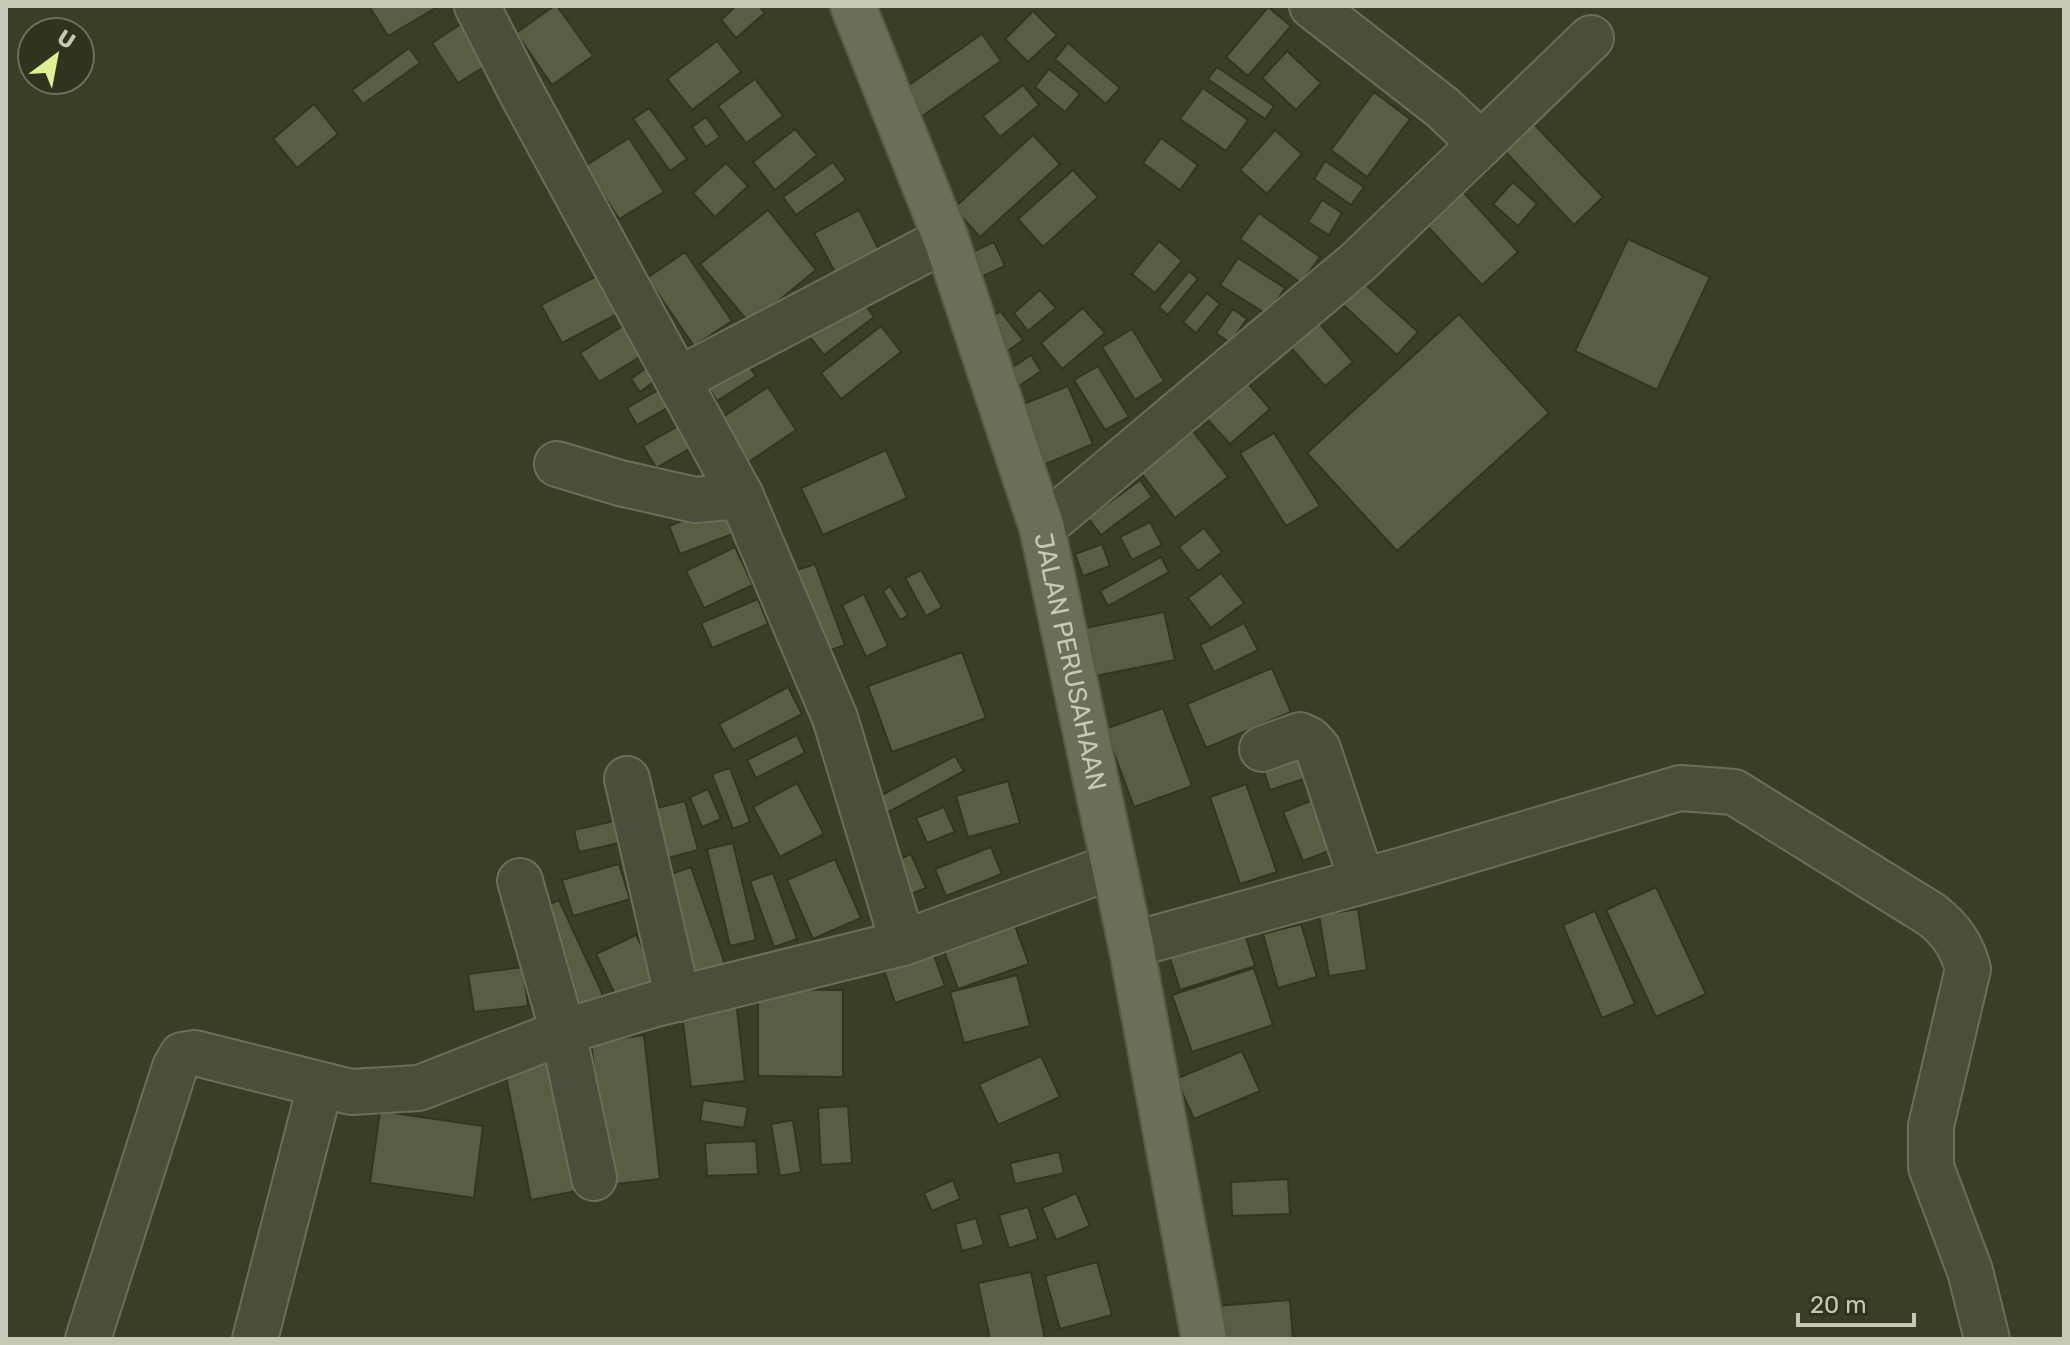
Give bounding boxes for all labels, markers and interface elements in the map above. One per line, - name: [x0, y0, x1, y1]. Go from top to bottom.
- north arrow: [16, 16, 96, 96]
- text: U: [52, 24, 80, 55]
- street label: JALAN PERUSAHAAN: [1027, 530, 1113, 793]
- scale bar: [1798, 1277, 1914, 1327]
- text: 20 m: [1810, 1291, 1867, 1319]

